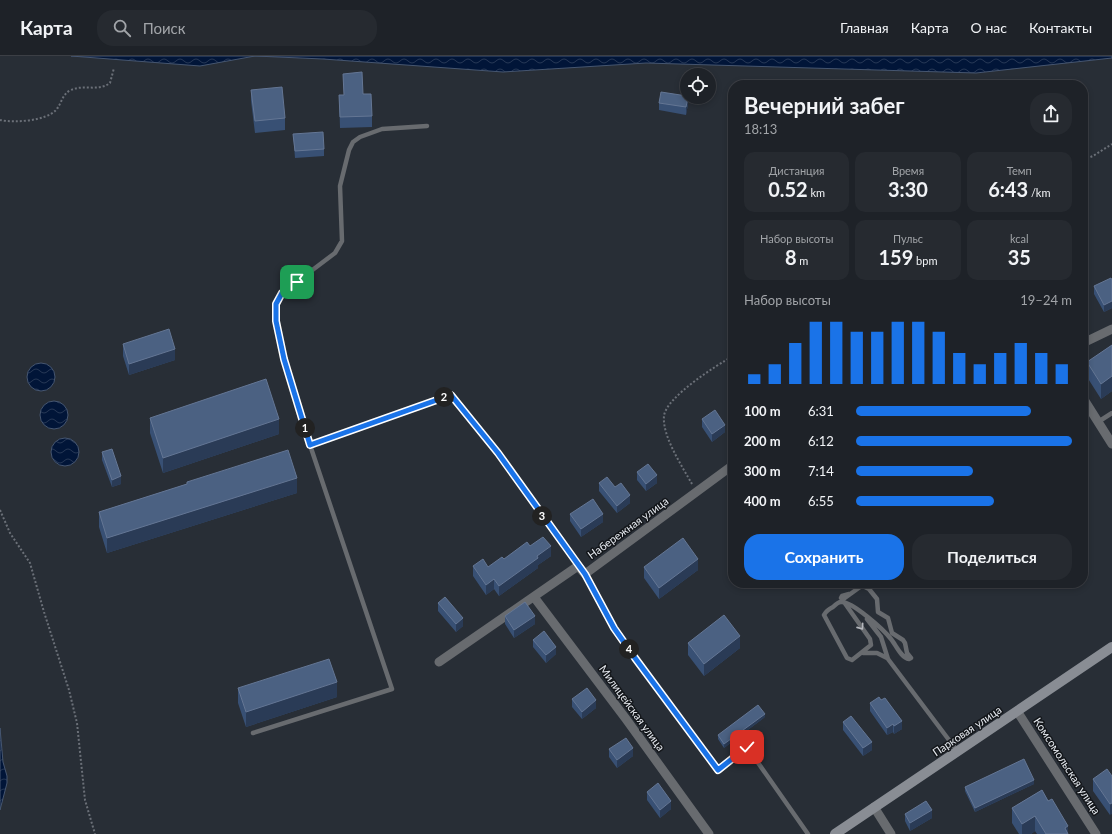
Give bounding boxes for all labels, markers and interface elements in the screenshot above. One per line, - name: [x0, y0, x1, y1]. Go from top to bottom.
- search box: [97, 10, 377, 46]
- text: Карта: [20, 16, 73, 39]
- icon: search: [111, 17, 133, 39]
- text: Поиск: [143, 19, 186, 37]
- text: Главная: [840, 19, 889, 36]
- text: Карта: [911, 19, 949, 36]
- text: О нас: [971, 19, 1007, 36]
- text: Контакты: [1029, 19, 1092, 36]
- map controls: [680, 68, 716, 104]
- button: locate: [680, 68, 716, 104]
- text: Вечерний забег: [744, 92, 905, 119]
- button: share: [1030, 93, 1072, 135]
- text: 18:13: [744, 121, 777, 137]
- text: Дистанция: [769, 164, 825, 177]
- text: Время: [892, 164, 924, 177]
- text: Темп: [1007, 164, 1032, 177]
- text: 0.52: [768, 177, 808, 201]
- text: 3:30: [888, 177, 928, 201]
- text: 6:43: [988, 177, 1028, 201]
- text: km: [808, 186, 825, 199]
- text: /km: [1028, 186, 1051, 199]
- text: Набор высоты: [760, 232, 833, 245]
- text: Пульс: [893, 232, 923, 245]
- text: kcal: [1010, 232, 1029, 245]
- text: 8: [785, 245, 797, 269]
- text: 159: [878, 245, 913, 269]
- text: 35: [1008, 245, 1031, 269]
- text: m: [797, 254, 808, 267]
- text: bpm: [913, 254, 938, 267]
- pin: [280, 265, 314, 299]
- icon: arrive: [286, 271, 308, 293]
- text: Набор высоты: [744, 292, 831, 308]
- text: 19–24 m: [1020, 292, 1072, 308]
- pin: 2: [434, 387, 454, 407]
- text: 2: [441, 390, 447, 403]
- text: 100 m: [744, 403, 781, 419]
- text: 6:31: [808, 403, 834, 419]
- pin: 1: [295, 418, 315, 438]
- text: 1: [302, 421, 308, 434]
- text: 200 m: [744, 433, 781, 449]
- text: 6:12: [808, 433, 834, 449]
- text: 300 m: [744, 463, 781, 479]
- text: 7:14: [808, 463, 834, 479]
- text: 400 m: [744, 493, 781, 509]
- text: 6:55: [808, 493, 834, 509]
- street label: Набережная улица: [585, 494, 671, 561]
- pin: 3: [532, 506, 552, 526]
- text: 3: [539, 509, 545, 522]
- button: Сохранить: [744, 534, 904, 580]
- button: Поделиться: [912, 534, 1072, 580]
- one-way arrow: [856, 623, 864, 630]
- pin: 4: [619, 639, 639, 659]
- text: 4: [626, 642, 632, 655]
- street label: Милицейская улица: [597, 662, 668, 753]
- street label: Парковая улица: [930, 703, 1004, 758]
- street label: Комсомольская улица: [1031, 715, 1104, 816]
- pin: [730, 730, 764, 764]
- icon: check: [736, 736, 758, 758]

